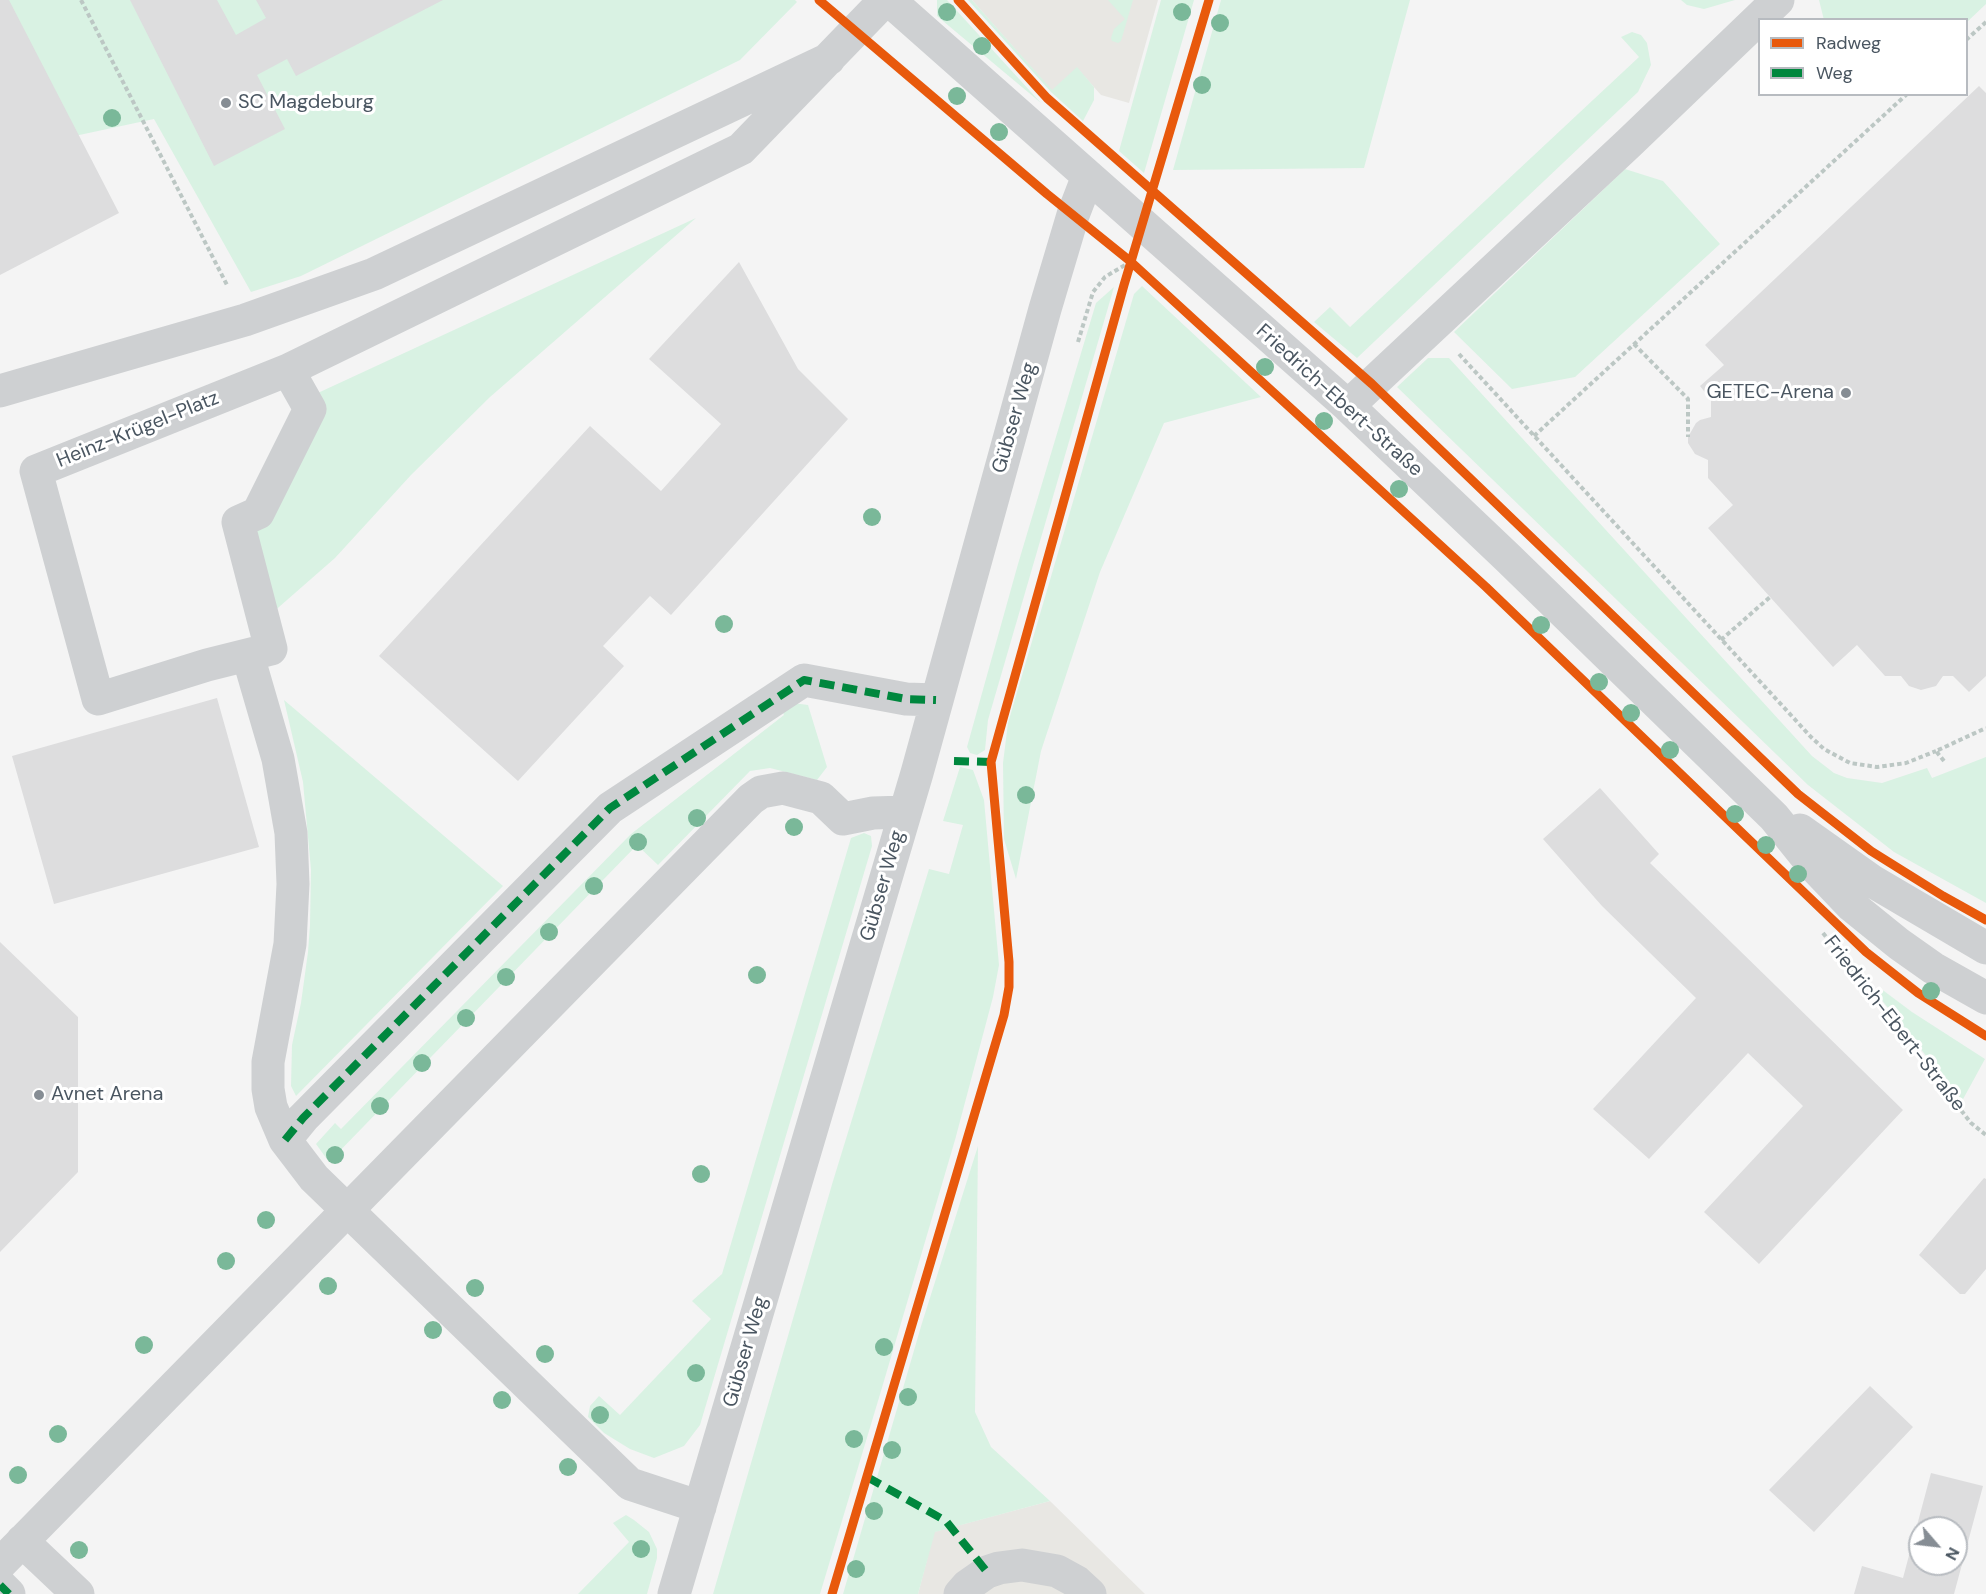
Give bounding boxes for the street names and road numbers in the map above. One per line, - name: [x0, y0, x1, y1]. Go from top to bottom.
- street label: Friedrich-Ebert-Straße: [1251, 320, 1427, 482]
- street label: Gübser Weg: [988, 360, 1042, 476]
- street label: Heinz-Krügel-Platz: [53, 387, 223, 473]
- street label: Gübser Weg: [856, 828, 910, 944]
- street label: Friedrich-Ebert-Straße: [1818, 931, 1970, 1117]
- street label: Gübser Weg: [719, 1294, 773, 1410]

